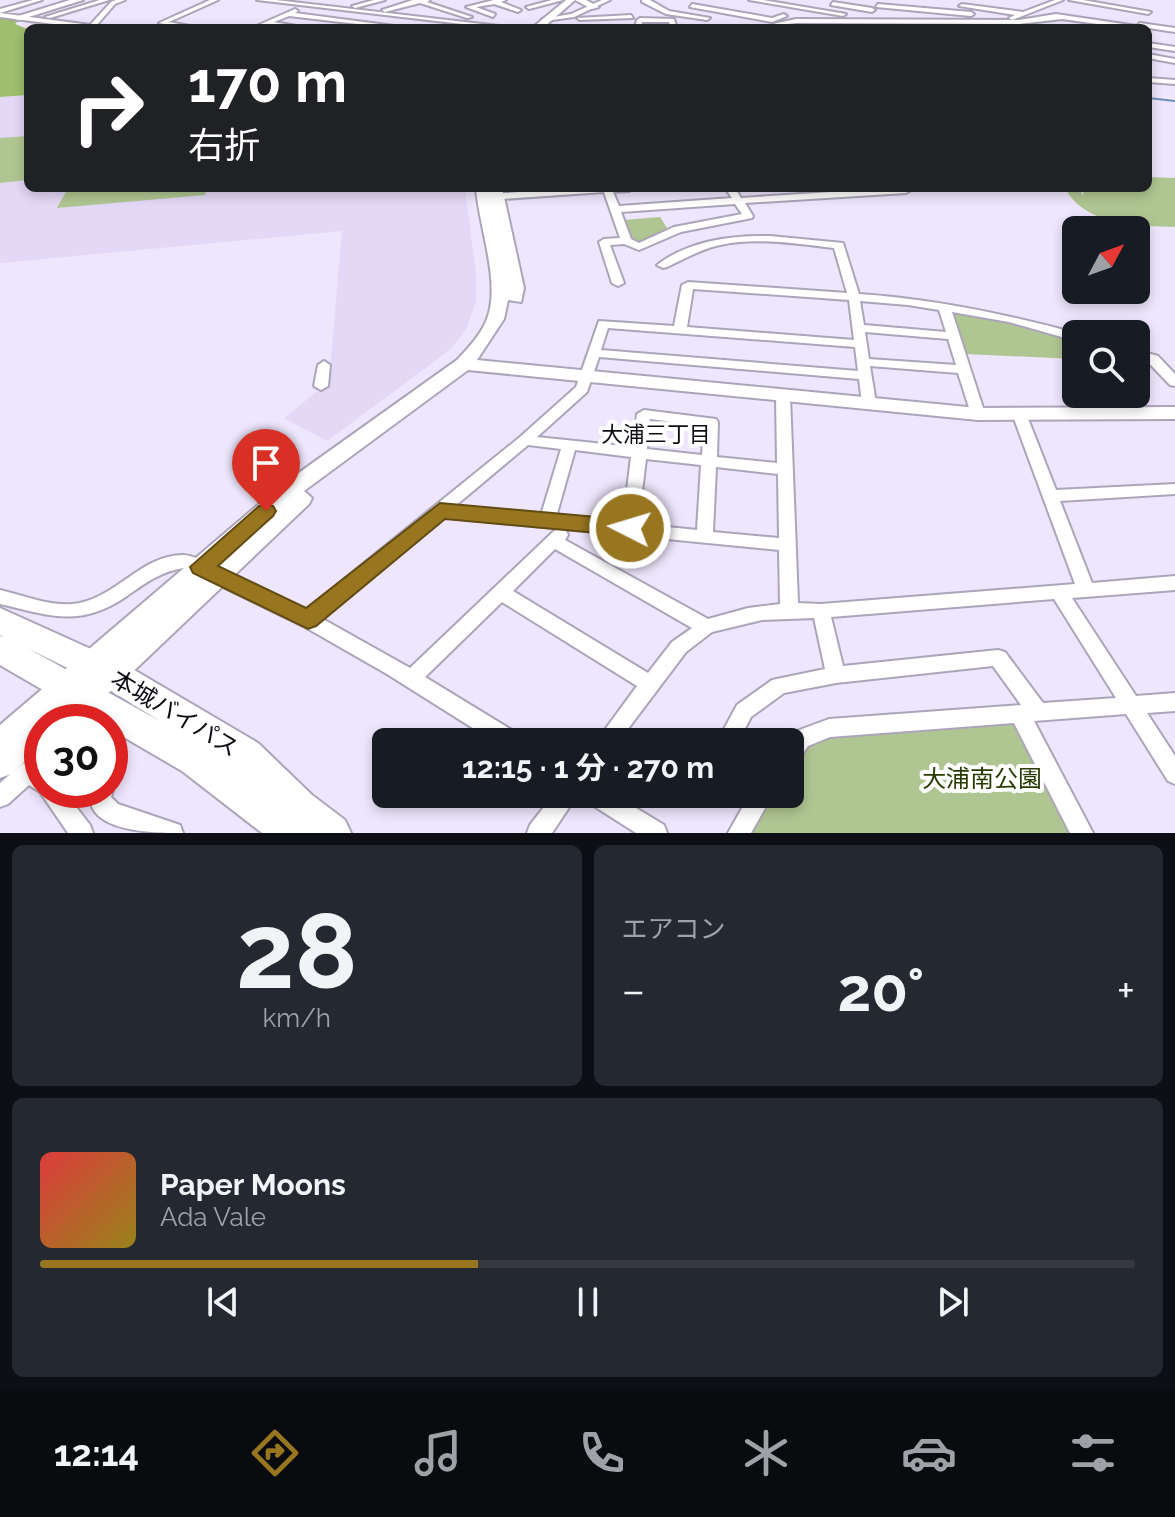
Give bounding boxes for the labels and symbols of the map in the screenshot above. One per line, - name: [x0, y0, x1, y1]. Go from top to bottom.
- north arrow: [1062, 216, 1150, 304]
- district label: 大浦三丁目: [601, 421, 711, 447]
- pin: [232, 429, 300, 511]
- position arrow: [588, 486, 672, 570]
- street label: 本城バイパス: [106, 664, 244, 762]
- speed limit sign: 30: [24, 704, 128, 808]
- park label: 大浦南公園: [922, 764, 1042, 793]

